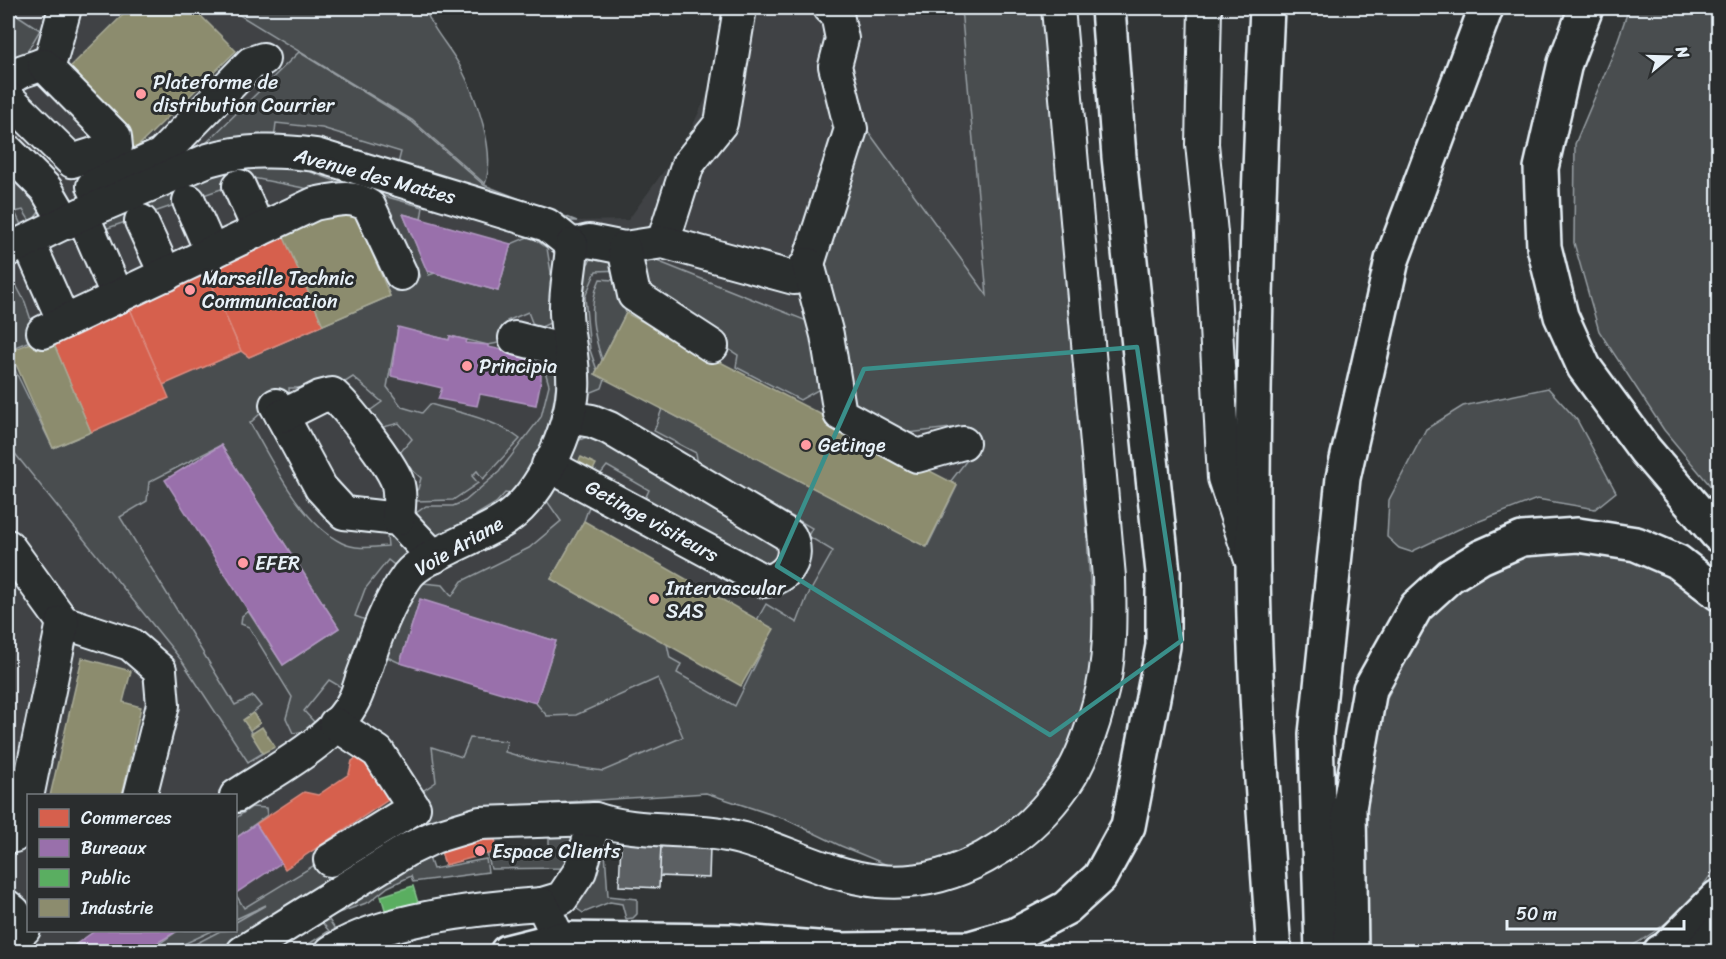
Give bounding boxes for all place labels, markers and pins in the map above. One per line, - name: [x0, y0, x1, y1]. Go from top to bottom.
- place label: Plateforme de distribution Courrier: [153, 65, 336, 123]
- marker: Plateforme de distribution Courrier: [134, 87, 148, 101]
- place label: Marseille Technic Communication: [202, 261, 355, 319]
- marker: Marseille Technic Communication: [183, 283, 197, 297]
- place label: Principia: [479, 349, 557, 384]
- marker: Principia: [460, 359, 474, 373]
- place label: Getinge: [818, 428, 886, 463]
- marker: Getinge: [799, 438, 813, 452]
- place label: EFER: [255, 546, 300, 581]
- marker: EFER: [236, 556, 250, 570]
- place label: Intervascular SAS: [665, 571, 787, 629]
- marker: Intervascular SAS: [647, 592, 661, 606]
- place label: Espace Clients: [492, 834, 621, 869]
- marker: Espace Clients: [473, 844, 487, 858]

